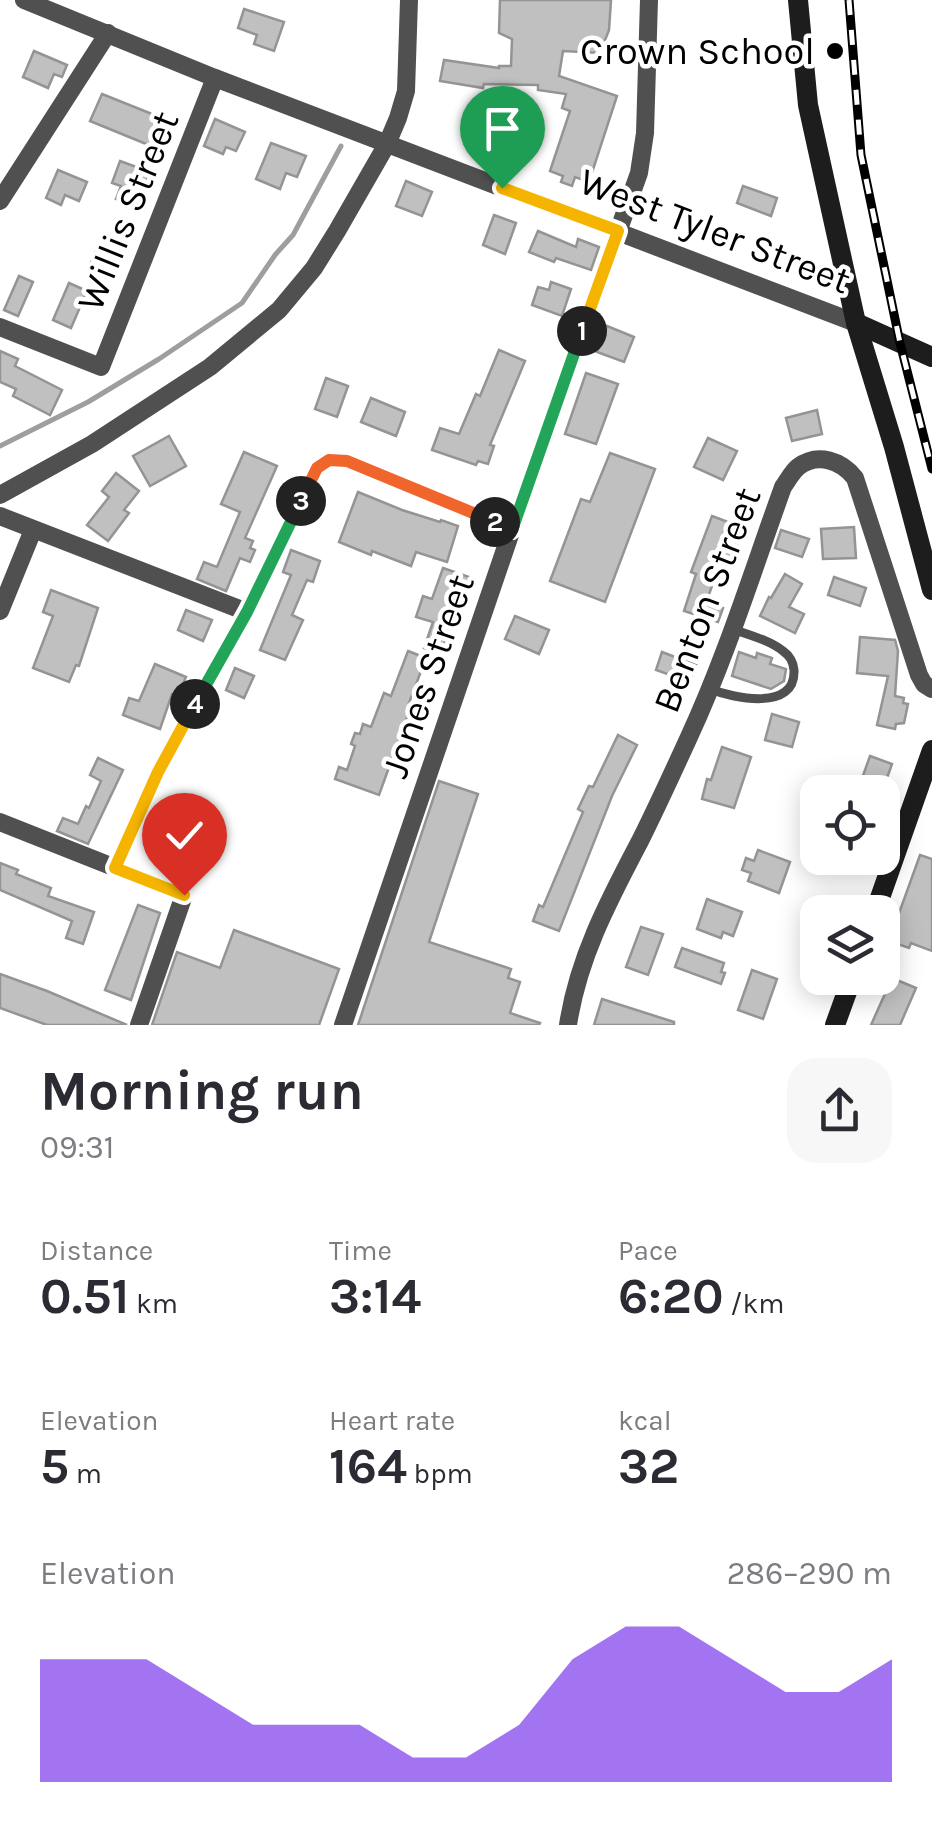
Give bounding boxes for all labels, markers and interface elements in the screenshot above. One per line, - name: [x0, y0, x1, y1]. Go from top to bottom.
- place label: Crown School: [580, 29, 815, 74]
- marker: Crown School: [824, 40, 846, 62]
- pin: [460, 86, 545, 189]
- icon: arrive: [475, 101, 530, 156]
- street label: Willis Street: [68, 105, 188, 317]
- street label: West Tyler Street: [573, 159, 857, 303]
- pin: 1: [557, 306, 607, 356]
- text: 1: [577, 314, 587, 347]
- pin: 3: [276, 476, 326, 526]
- street label: Benton Street: [643, 481, 771, 719]
- text: 3: [292, 484, 310, 517]
- pin: 2: [470, 497, 520, 547]
- text: 2: [487, 505, 503, 538]
- street label: Jones Street: [372, 569, 484, 783]
- pin: 4: [170, 679, 220, 729]
- text: 4: [187, 687, 203, 720]
- map controls: [800, 775, 900, 995]
- button: locate: [800, 775, 900, 875]
- pin: [142, 793, 227, 896]
- icon: check: [157, 808, 212, 863]
- button: layers: [800, 895, 900, 995]
- button: share: [787, 1058, 892, 1163]
- text: Morning run: [40, 1059, 364, 1123]
- text: 09:31: [40, 1129, 114, 1166]
- text: Distance: [40, 1234, 153, 1267]
- text: Time: [329, 1234, 392, 1267]
- text: Pace: [618, 1234, 678, 1267]
- text: 0.51: [40, 1267, 129, 1326]
- text: 3:14: [329, 1267, 421, 1326]
- text: 6:20: [618, 1267, 724, 1326]
- text: km: [129, 1287, 178, 1320]
- text: /km: [724, 1287, 784, 1320]
- text: Elevation: [40, 1404, 159, 1437]
- text: Heart rate: [329, 1404, 455, 1437]
- text: kcal: [618, 1404, 671, 1437]
- text: 5: [40, 1437, 69, 1496]
- text: 164: [329, 1437, 407, 1496]
- text: 32: [618, 1437, 679, 1496]
- text: m: [69, 1457, 102, 1490]
- text: bpm: [407, 1457, 473, 1490]
- text: Elevation: [40, 1555, 175, 1592]
- text: 286–290 m: [727, 1555, 892, 1592]

